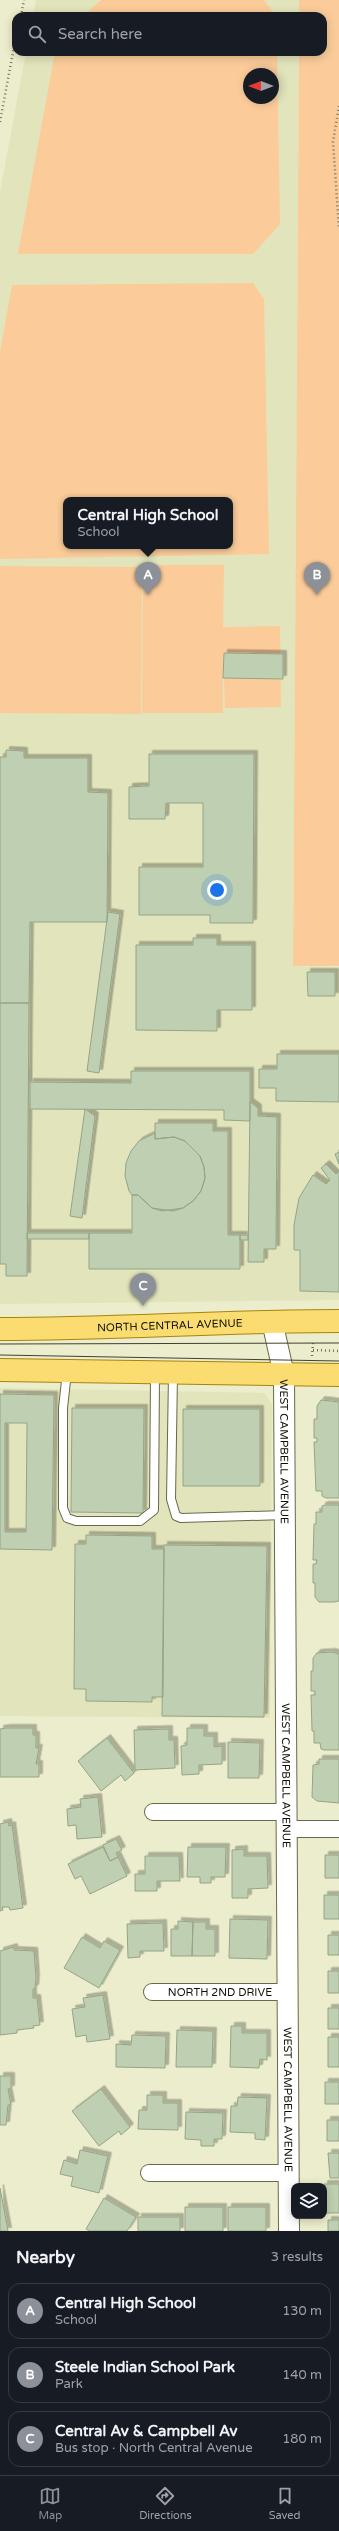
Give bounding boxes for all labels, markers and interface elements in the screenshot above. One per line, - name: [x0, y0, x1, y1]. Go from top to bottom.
- search box: [12, 12, 327, 56]
- icon: search: [26, 23, 48, 45]
- text: Search here: [58, 25, 142, 43]
- north arrow: [243, 68, 279, 104]
- popup: [63, 497, 233, 549]
- text: Central High School: [78, 506, 218, 524]
- text: School: [78, 524, 119, 540]
- pin: A: [135, 562, 161, 595]
- pin: B: [304, 562, 330, 595]
- your location: [207, 880, 227, 900]
- pin: C: [130, 1273, 156, 1306]
- street label: NORTH CENTRAL AVENUE: [97, 1316, 243, 1334]
- street label: WEST CAMPBELL AVENUE: [278, 1379, 291, 1524]
- street label: WEST CAMPBELL AVENUE: [279, 1703, 293, 1848]
- street label: NORTH 2ND DRIVE: [168, 1986, 272, 1999]
- street label: WEST CAMPBELL AVENUE: [281, 2027, 295, 2172]
- map controls: [291, 2183, 327, 2219]
- button: layers: [291, 2183, 327, 2219]
- text: Nearby: [16, 2247, 75, 2268]
- text: 3 results: [271, 2249, 323, 2265]
- text: Central High School: [55, 2294, 196, 2312]
- text: A: [25, 2303, 35, 2319]
- text: 130 m: [282, 2303, 322, 2319]
- text: School: [55, 2312, 97, 2328]
- text: Steele Indian School Park: [55, 2358, 235, 2376]
- text: B: [25, 2367, 35, 2383]
- text: 140 m: [282, 2367, 322, 2383]
- text: Park: [55, 2376, 83, 2392]
- text: Central Av & Campbell Av: [55, 2422, 238, 2440]
- text: C: [25, 2431, 35, 2447]
- text: 180 m: [282, 2431, 322, 2447]
- text: Bus stop · North Central Avenue: [55, 2440, 253, 2456]
- tab: Map: [38, 2485, 62, 2522]
- tab: Directions: [139, 2485, 192, 2522]
- tab: Saved: [269, 2485, 301, 2522]

